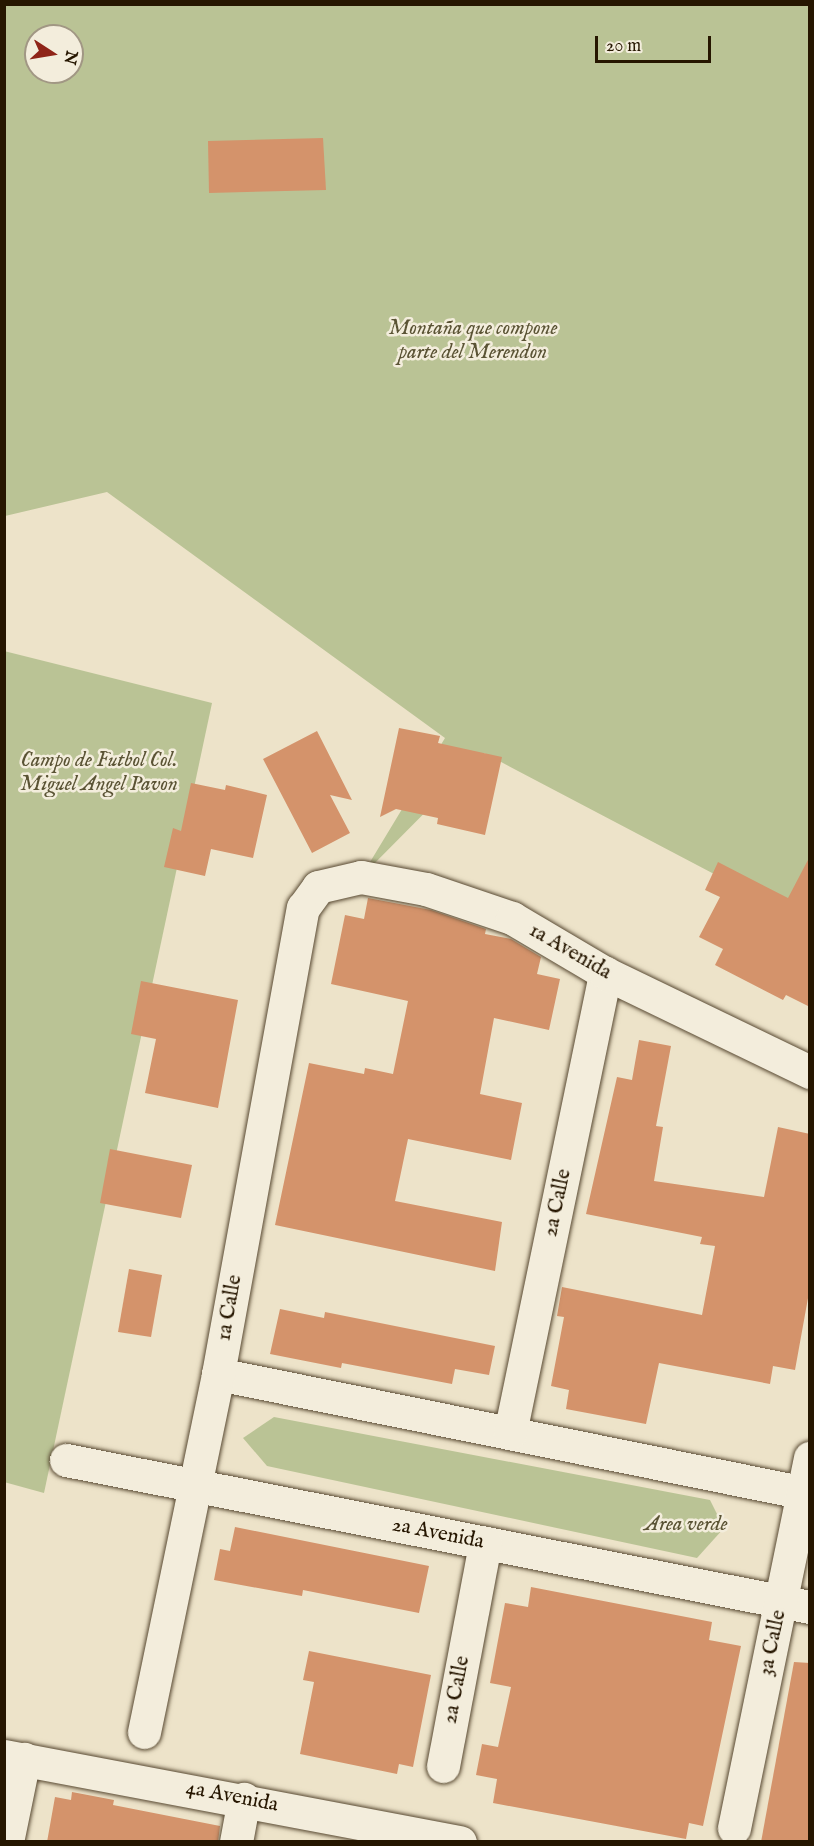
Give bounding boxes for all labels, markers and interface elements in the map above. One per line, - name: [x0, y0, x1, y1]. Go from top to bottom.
- north arrow: [24, 24, 84, 84]
- scale bar: [598, 24, 714, 62]
- text: 20 m: [606, 35, 641, 58]
- text: N: [58, 48, 81, 66]
- park label: Montaña que compone parte del Merendon: [388, 316, 558, 366]
- park label: Campo de Futbol Col. Miguel Angel Pavon: [20, 748, 178, 798]
- street label: 1a Avenida: [524, 918, 616, 986]
- street label: 2a Calle: [539, 1167, 577, 1239]
- street label: 1a Calle: [212, 1273, 248, 1343]
- park label: Area verde: [644, 1512, 728, 1538]
- street label: 2a Avenida: [390, 1513, 486, 1555]
- street label: 3a Calle: [754, 1608, 792, 1678]
- street label: 2a Calle: [438, 1654, 476, 1726]
- street label: 4a Avenida: [184, 1776, 280, 1818]

